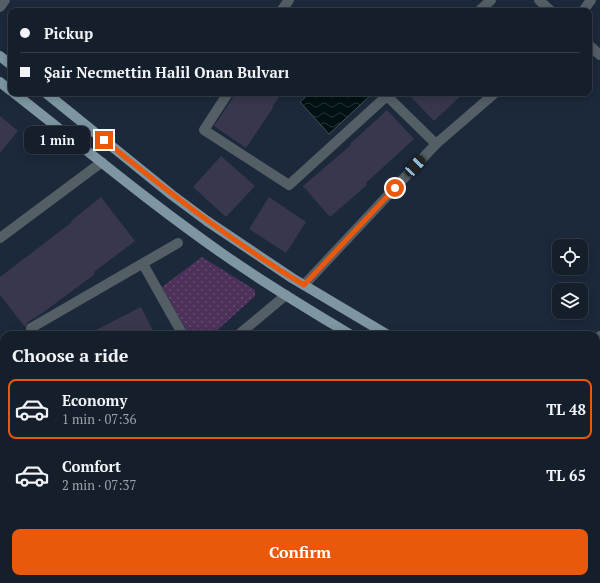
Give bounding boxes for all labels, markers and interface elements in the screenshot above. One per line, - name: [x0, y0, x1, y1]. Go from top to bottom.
- text: Pickup: [44, 23, 93, 43]
- text: Şair Necmettin Halil Onan Bulvarı: [44, 62, 289, 82]
- callout: 1 min: [24, 126, 90, 154]
- text: 1 min: [39, 131, 75, 149]
- route end: [95, 131, 113, 149]
- car: [402, 153, 428, 179]
- route start: [386, 179, 404, 197]
- map controls: [552, 239, 588, 319]
- button: locate: [552, 239, 588, 275]
- button: layers: [552, 283, 588, 319]
- text: Choose a ride: [12, 343, 128, 367]
- text: Economy: [62, 390, 127, 410]
- icon: car: [14, 391, 50, 427]
- text: TL 48: [546, 399, 586, 419]
- text: 1 min · 07:36: [62, 410, 136, 428]
- text: Comfort: [62, 456, 121, 476]
- icon: car: [14, 457, 50, 493]
- text: TL 65: [546, 465, 586, 485]
- text: 2 min · 07:37: [62, 476, 136, 494]
- button: Confirm: [12, 529, 588, 575]

